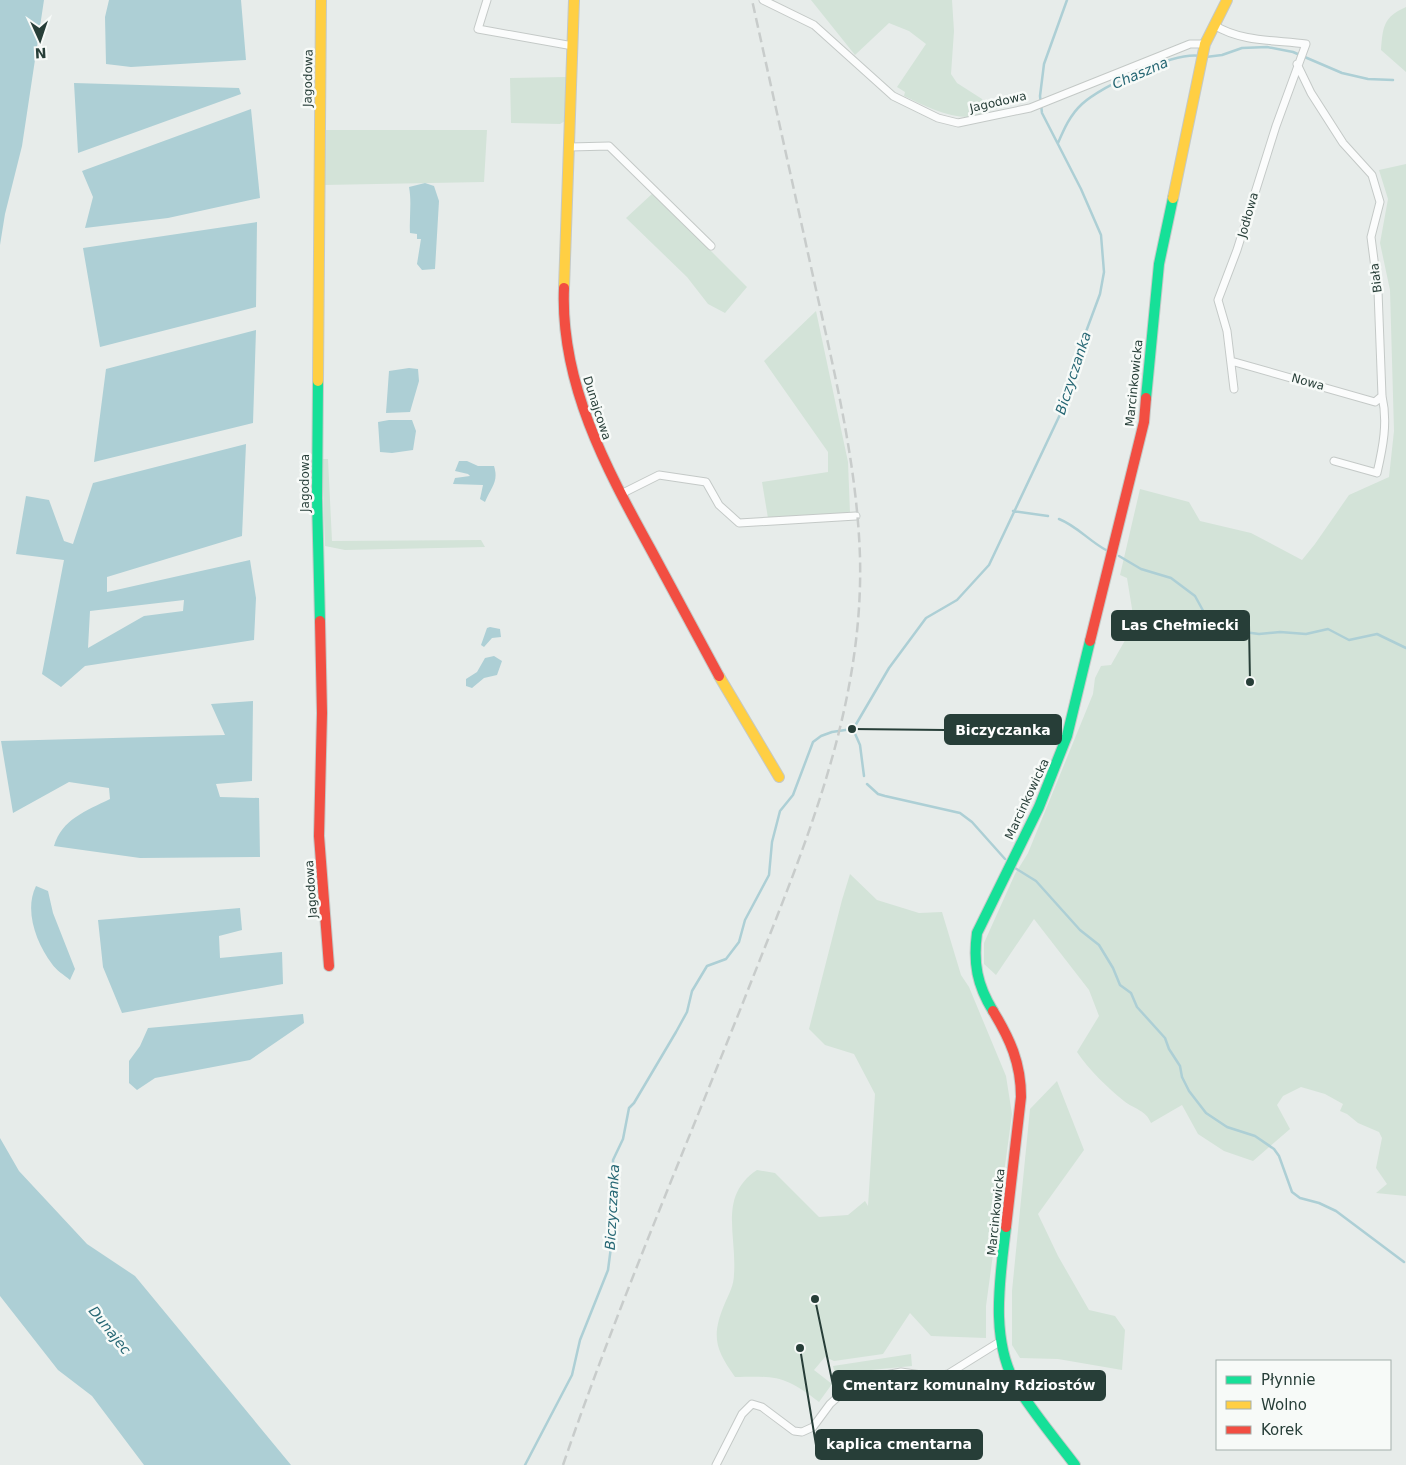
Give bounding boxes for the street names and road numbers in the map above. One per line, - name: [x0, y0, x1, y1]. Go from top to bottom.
- street label: Jagodowa: [300, 49, 316, 108]
- street label: Jagodowa: [967, 89, 1028, 116]
- street label: Jodłowa: [1235, 191, 1261, 240]
- street label: Biała: [1367, 262, 1385, 294]
- street label: Marcinkowicka: [1122, 339, 1146, 427]
- street label: Nowa: [1290, 371, 1326, 393]
- street label: Dunajcowa: [580, 374, 614, 442]
- street label: Jagodowa: [298, 454, 312, 513]
- street label: Marcinkowicka: [1002, 756, 1052, 842]
- street label: Jagodowa: [302, 860, 320, 919]
- street label: Marcinkowicka: [984, 1168, 1008, 1256]

